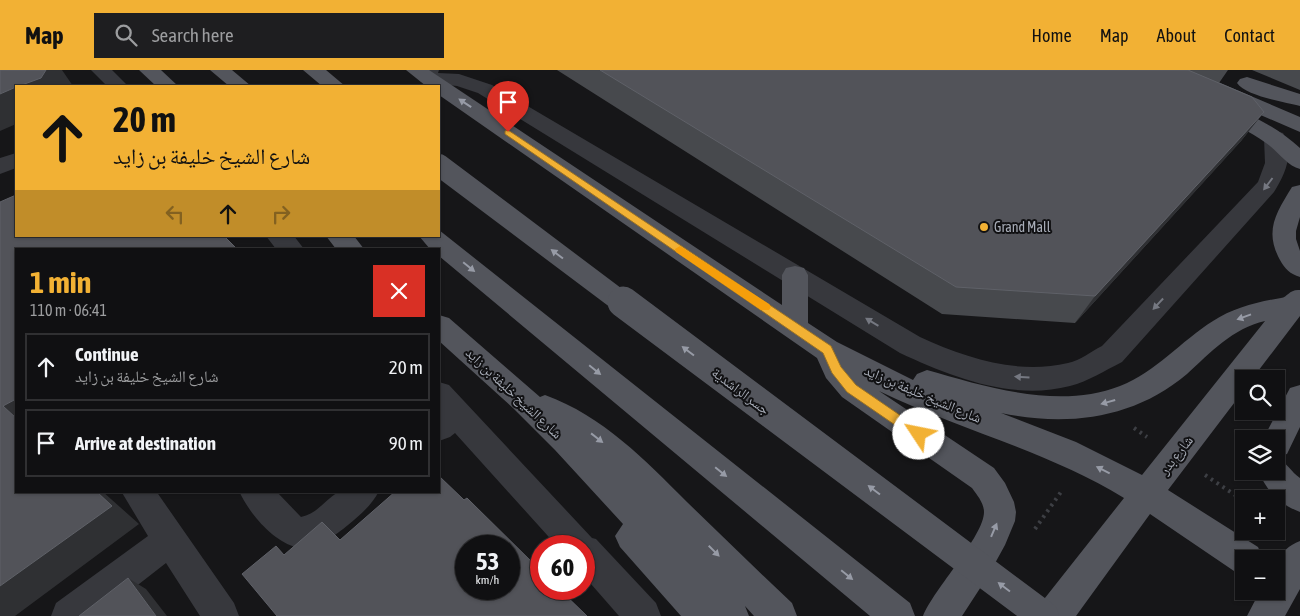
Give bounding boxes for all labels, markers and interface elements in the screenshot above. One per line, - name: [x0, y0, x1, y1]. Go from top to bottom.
- search box: [94, 13, 444, 58]
- icon: search: [112, 21, 140, 49]
- text: Map: [25, 22, 64, 49]
- text: Search here: [152, 24, 234, 46]
- text: Home: [1032, 25, 1072, 46]
- text: Map: [1100, 25, 1129, 46]
- text: About: [1157, 25, 1196, 46]
- text: Contact: [1224, 25, 1275, 46]
- pin: [487, 81, 529, 132]
- icon: arrive: [494, 88, 522, 116]
- one-way arrow: [458, 98, 471, 108]
- text: 20 m: [113, 99, 176, 139]
- icon: ahead: [30, 105, 95, 170]
- text: شارع الشيخ خليفة بن زايد: [113, 143, 310, 169]
- one-way arrow: [1262, 177, 1273, 190]
- icon: left: [161, 200, 189, 228]
- icon: ahead: [214, 200, 242, 228]
- icon: right: [267, 200, 295, 228]
- place label: Grand Mall: [994, 219, 1051, 235]
- marker: Grand Mall: [978, 221, 990, 233]
- one-way arrow: [551, 248, 564, 259]
- one-way arrow: [462, 262, 475, 273]
- text: 1 min: [30, 265, 91, 299]
- button: close: [373, 265, 425, 317]
- one-way arrow: [1152, 297, 1164, 309]
- text: 110 m · 06:41: [30, 301, 107, 319]
- one-way arrow: [1237, 314, 1252, 321]
- one-way arrow: [866, 317, 879, 326]
- text: Continue: [75, 343, 139, 365]
- street label: شارع الشيخ خليفة بن زايد: [461, 344, 565, 443]
- one-way arrow: [681, 346, 695, 356]
- icon: ahead: [32, 353, 60, 381]
- text: 20 m: [389, 356, 423, 378]
- street label: شارع الشيخ خليفة بن زايد: [861, 362, 984, 428]
- one-way arrow: [588, 364, 601, 375]
- street label: جسر الراشدية: [708, 364, 773, 419]
- text: شارع الشيخ خليفة بن زايد: [75, 367, 219, 385]
- map controls: [1235, 370, 1285, 600]
- button: search: [1235, 370, 1285, 420]
- one-way arrow: [1014, 373, 1030, 381]
- one-way arrow: [1100, 399, 1115, 407]
- position arrow: [892, 407, 944, 459]
- icon: arrive: [32, 429, 60, 457]
- button: layers: [1235, 430, 1285, 480]
- text: Arrive at destination: [75, 432, 216, 454]
- text: 90 m: [389, 432, 423, 454]
- one-way arrow: [590, 433, 603, 444]
- street label: شارع بدر: [1155, 433, 1198, 479]
- one-way arrow: [1096, 466, 1110, 474]
- one-way arrow: [714, 467, 727, 478]
- one-way arrow: [867, 485, 881, 495]
- button: +: [1235, 490, 1285, 540]
- one-way arrow: [991, 523, 999, 537]
- speed limit sign: 60: [530, 535, 595, 600]
- one-way arrow: [708, 544, 720, 556]
- text: 53: [476, 547, 499, 575]
- button: −: [1235, 550, 1285, 600]
- one-way arrow: [840, 570, 853, 581]
- text: km/h: [476, 573, 499, 587]
- one-way arrow: [997, 582, 1011, 592]

